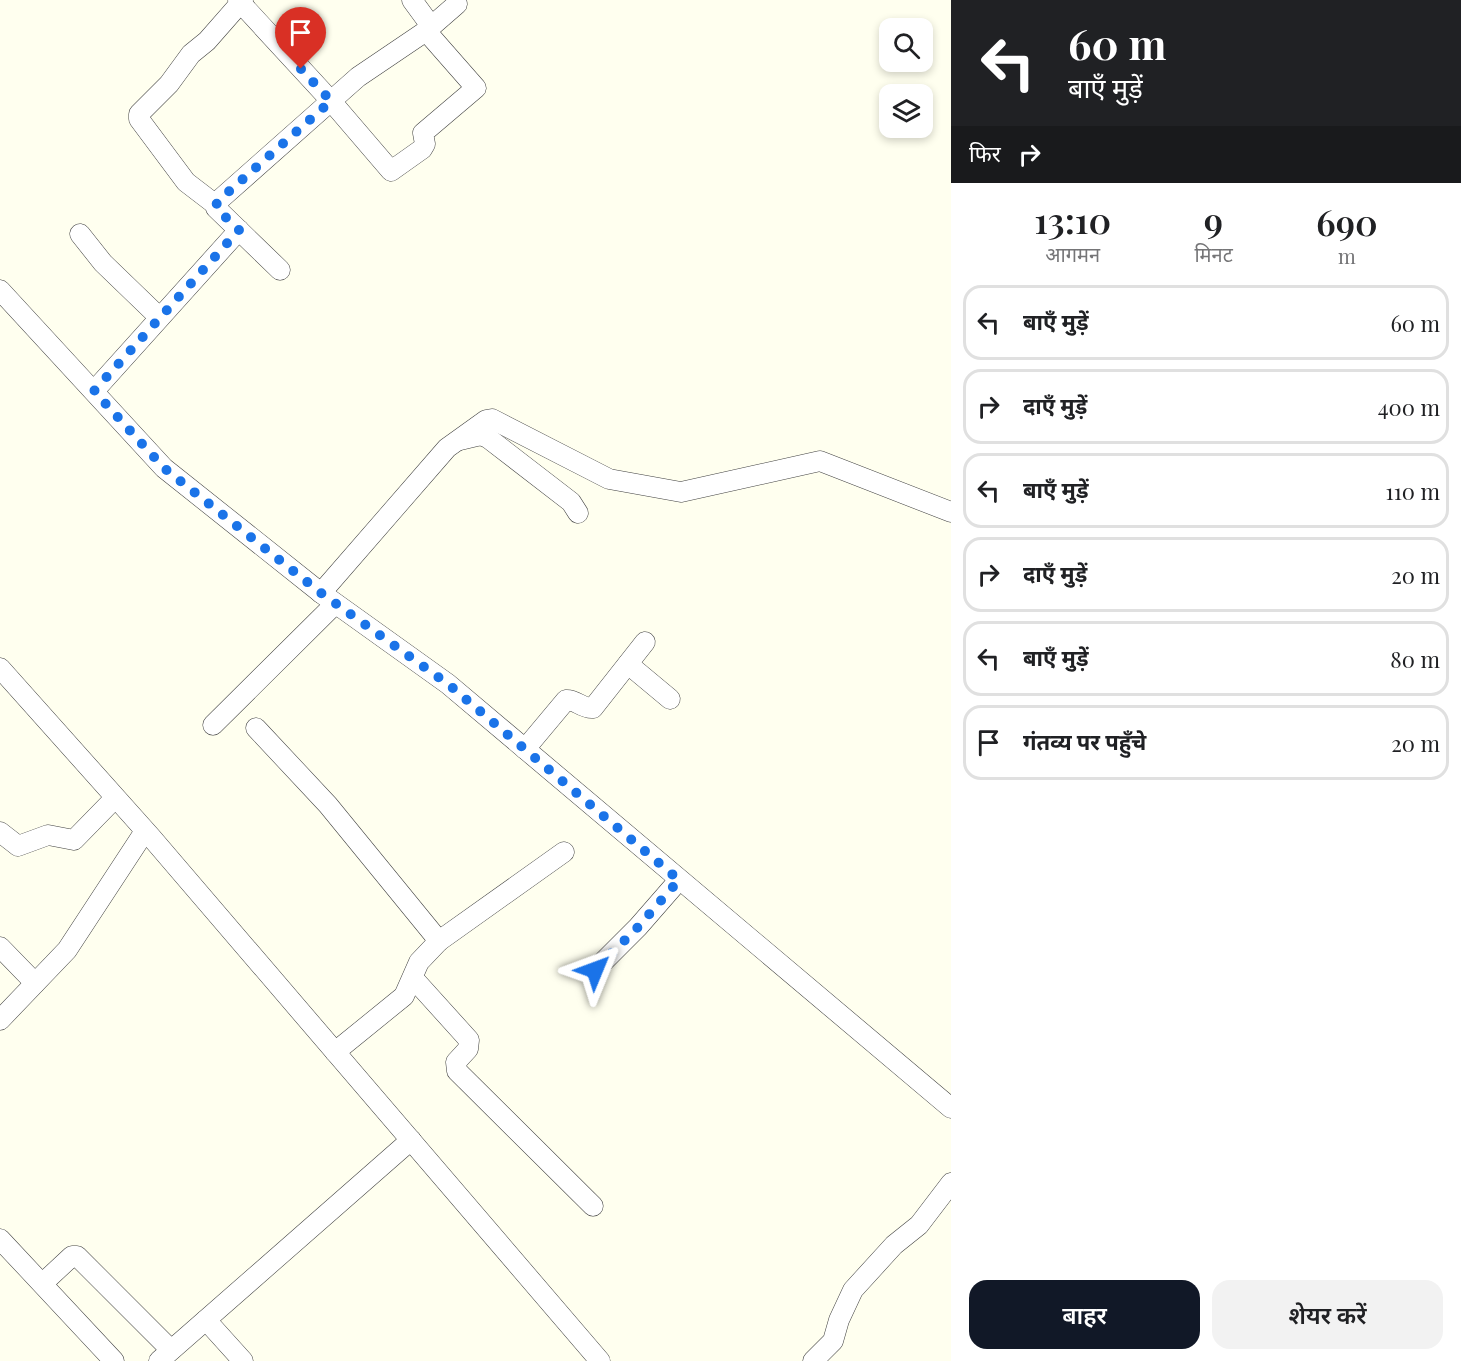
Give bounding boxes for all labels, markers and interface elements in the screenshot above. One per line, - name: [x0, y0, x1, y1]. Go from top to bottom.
- pin: [275, 7, 326, 69]
- text: 60 m: [1068, 15, 1166, 71]
- icon: arrive: [284, 16, 317, 49]
- map controls: [879, 18, 933, 138]
- button: search: [879, 18, 933, 72]
- icon: left: [969, 24, 1047, 102]
- text: बाएँ मुड़ें: [1068, 69, 1143, 105]
- button: layers: [879, 84, 933, 138]
- text: फिर: [969, 138, 1001, 168]
- icon: right: [1013, 138, 1046, 171]
- text: 13:10: [1034, 195, 1111, 243]
- text: 9: [1204, 195, 1223, 243]
- text: 690: [1316, 197, 1378, 245]
- text: आगमन: [1045, 240, 1100, 267]
- text: मिनट: [1194, 240, 1233, 267]
- text: m: [1338, 242, 1356, 269]
- icon: left: [972, 306, 1005, 339]
- text: बाएँ मुड़ें: [1023, 306, 1088, 336]
- text: 60 m: [1390, 308, 1440, 338]
- icon: right: [972, 390, 1005, 423]
- text: दाएँ मुड़ें: [1023, 390, 1087, 420]
- text: 400 m: [1378, 392, 1440, 422]
- icon: left: [972, 474, 1005, 507]
- text: बाएँ मुड़ें: [1023, 474, 1088, 504]
- text: 110 m: [1386, 476, 1440, 506]
- icon: right: [972, 558, 1005, 591]
- text: दाएँ मुड़ें: [1023, 558, 1087, 588]
- text: 20 m: [1391, 560, 1440, 590]
- icon: left: [972, 642, 1005, 675]
- text: बाएँ मुड़ें: [1023, 642, 1088, 672]
- text: 80 m: [1390, 644, 1440, 674]
- icon: arrive: [972, 726, 1005, 759]
- text: गंतव्य पर पहुँचे: [1023, 726, 1146, 756]
- text: 20 m: [1391, 728, 1440, 758]
- position arrow: [563, 938, 627, 1002]
- button: बाहर: [969, 1280, 1200, 1349]
- button: शेयर करें: [1212, 1280, 1443, 1349]

